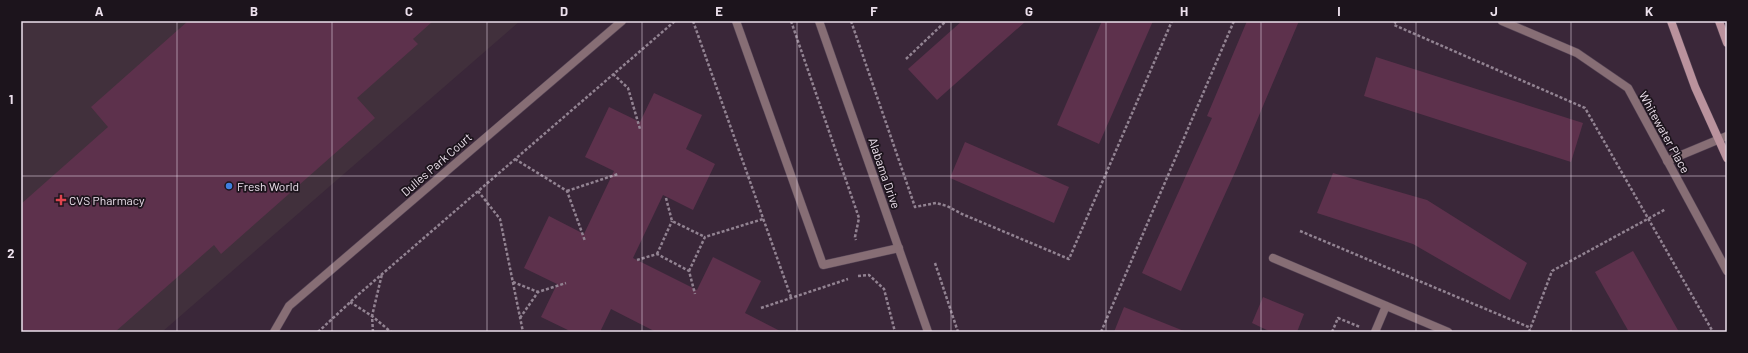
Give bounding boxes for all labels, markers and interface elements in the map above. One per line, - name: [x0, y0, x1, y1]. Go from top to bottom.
- text: A: [95, 3, 104, 19]
- text: B: [250, 3, 258, 19]
- text: C: [405, 3, 413, 19]
- text: D: [560, 3, 568, 19]
- text: E: [715, 3, 723, 19]
- text: F: [870, 3, 878, 19]
- text: G: [1025, 3, 1033, 19]
- text: H: [1180, 3, 1188, 19]
- text: I: [1337, 3, 1341, 19]
- text: J: [1490, 3, 1498, 19]
- text: K: [1645, 3, 1653, 19]
- street label: Whitewater Place: [1637, 89, 1693, 175]
- text: 1: [9, 91, 13, 107]
- street label: Dulles Park Court: [398, 130, 474, 198]
- street label: Alabama Drive: [866, 136, 904, 210]
- place label: Fresh World: [237, 179, 299, 193]
- marker: Fresh World: [224, 181, 234, 191]
- place label: CVS Pharmacy: [69, 193, 145, 207]
- marker: CVS Pharmacy: [56, 195, 66, 205]
- text: 2: [7, 245, 15, 261]

